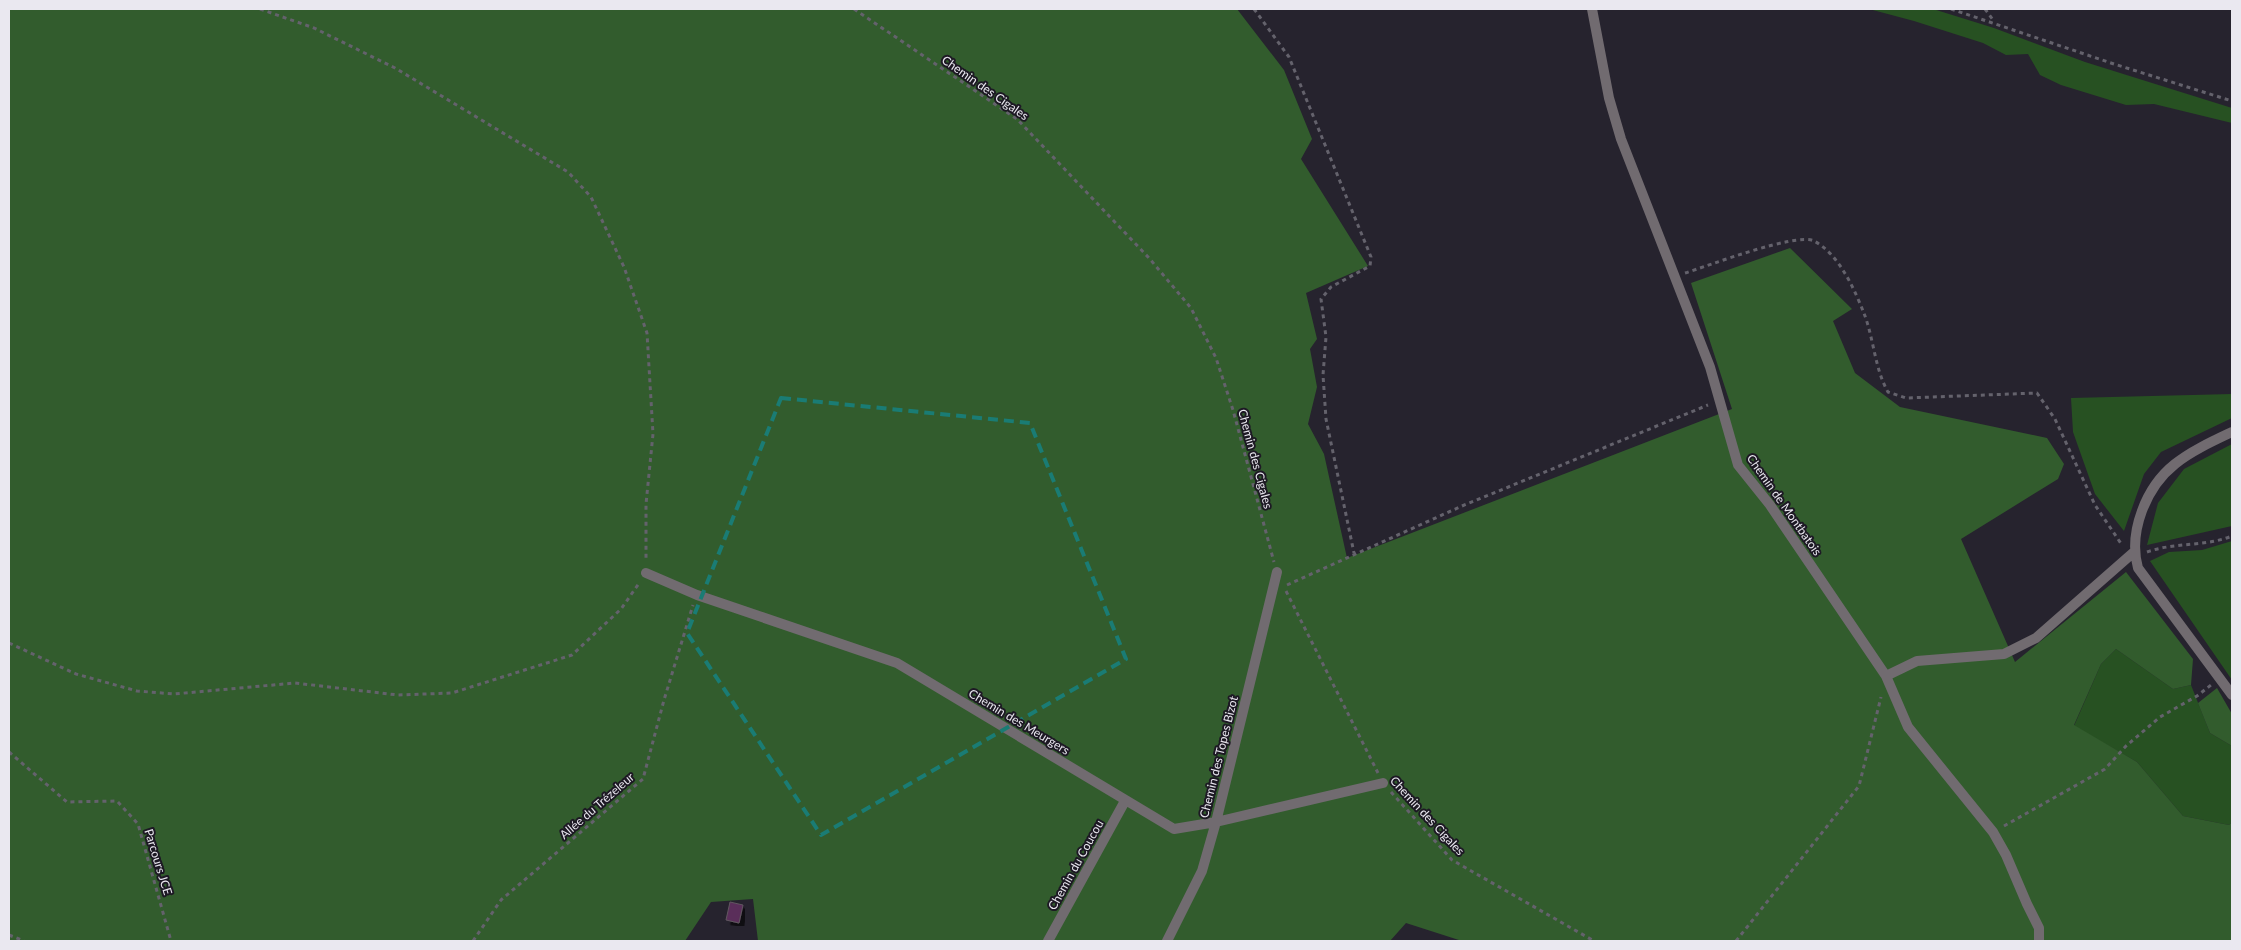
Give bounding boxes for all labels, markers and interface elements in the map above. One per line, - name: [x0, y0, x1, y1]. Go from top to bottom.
- street label: Chemin des Cigales: [939, 52, 1032, 123]
- street label: Chemin des Cigales: [1235, 407, 1276, 510]
- street label: Chemin de Montbatois: [1744, 451, 1825, 558]
- street label: Chemin des Meurgers: [966, 685, 1072, 758]
- street label: Chemin des Topes Bizot: [1196, 694, 1241, 819]
- street label: Allée du Trézeleur: [556, 769, 637, 842]
- street label: Chemin des Cigales: [1387, 773, 1468, 858]
- street label: Chemin du Coucou: [1045, 817, 1106, 912]
- street label: Parcours JCE: [141, 827, 176, 897]

